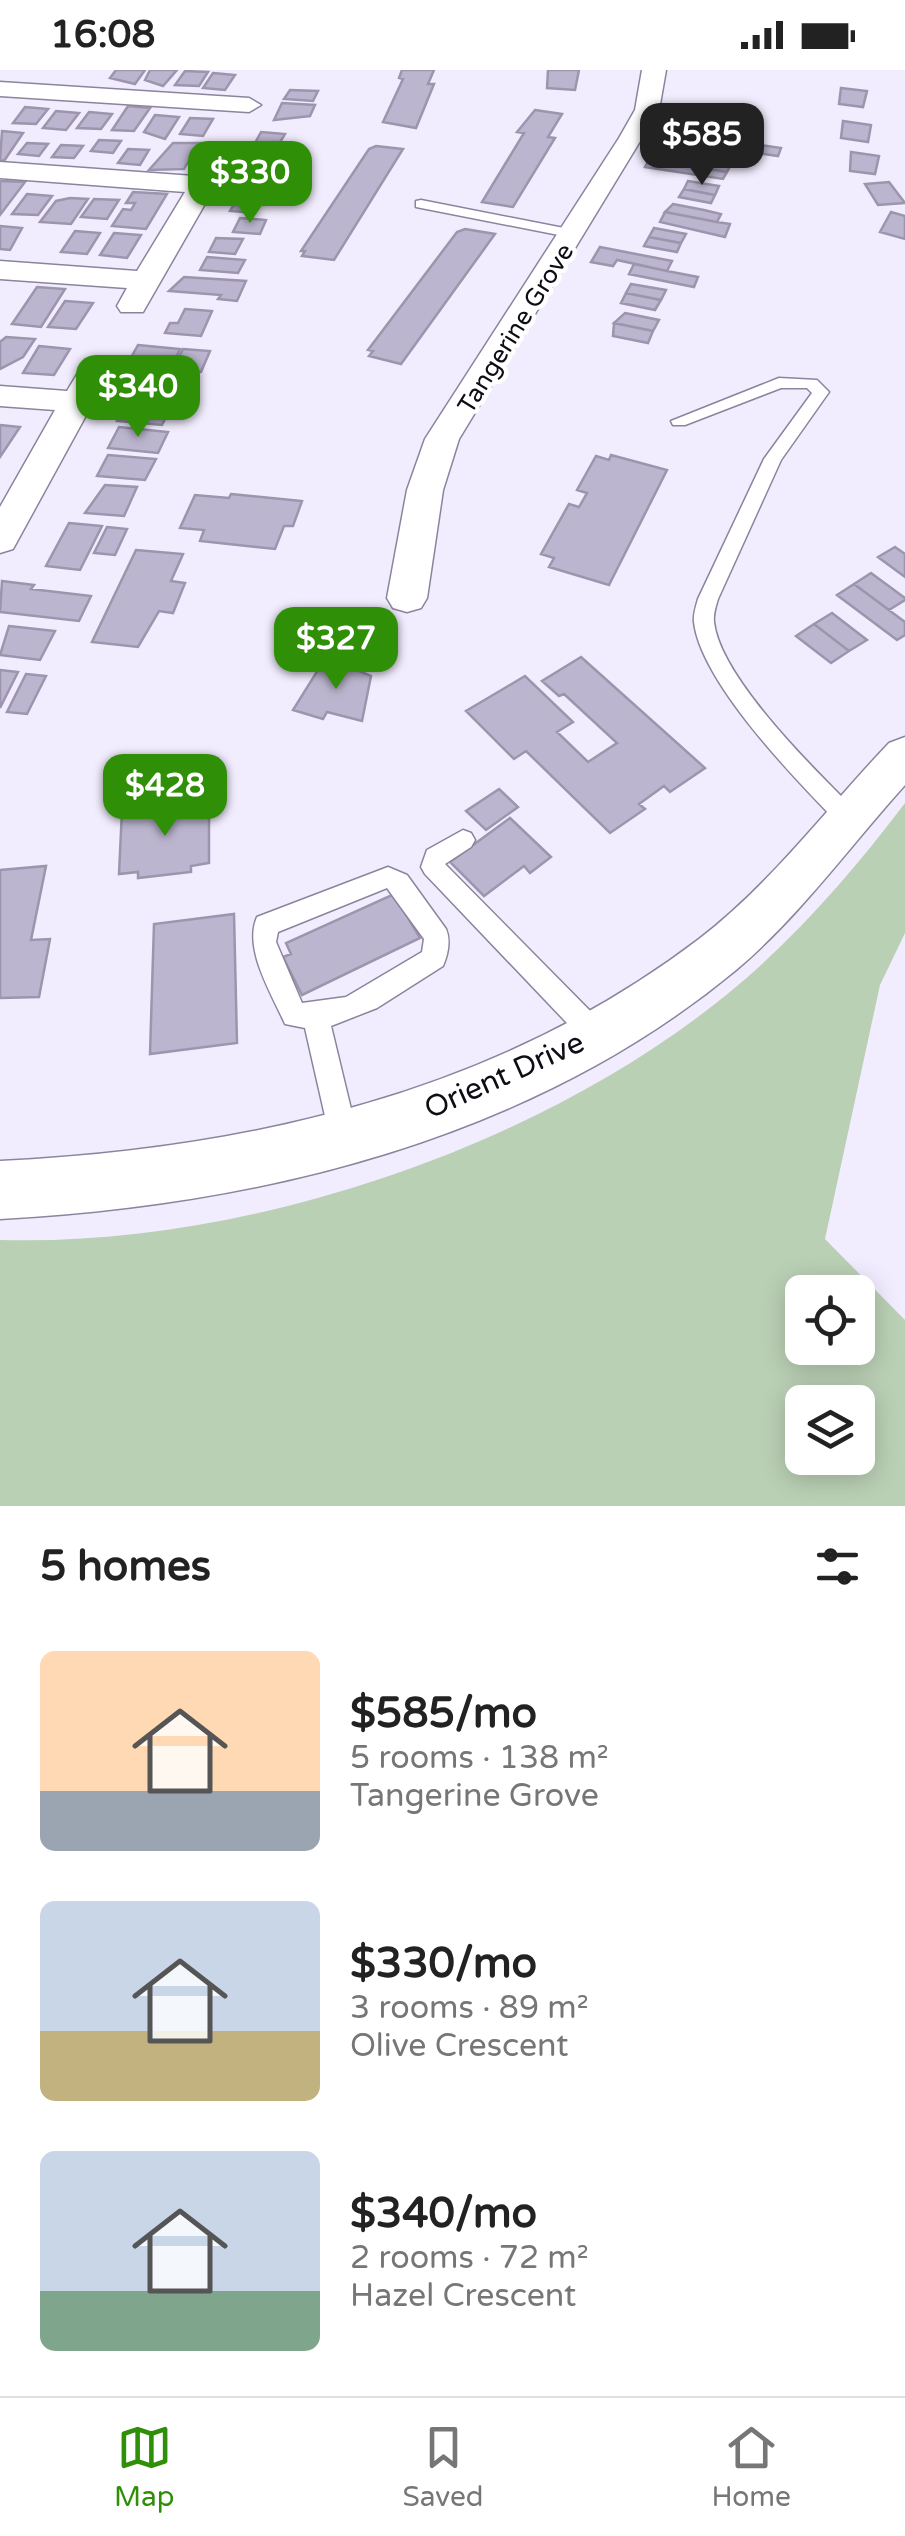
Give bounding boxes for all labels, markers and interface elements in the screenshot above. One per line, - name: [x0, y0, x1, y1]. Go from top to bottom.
- text: 16:08: [50, 12, 155, 58]
- pin: $585: [643, 103, 761, 188]
- text: $585: [662, 116, 742, 154]
- pin: $330: [191, 141, 309, 226]
- text: $330: [210, 154, 290, 192]
- street label: Tangerine Grove: [452, 238, 580, 419]
- pin: $340: [79, 355, 197, 440]
- text: $340: [98, 368, 178, 406]
- pin: $327: [277, 607, 395, 692]
- text: $327: [296, 620, 376, 658]
- pin: $428: [106, 754, 224, 839]
- text: $428: [125, 767, 205, 805]
- street label: Orient Drive: [419, 1024, 590, 1127]
- map controls: [785, 1275, 875, 1475]
- button: locate: [785, 1275, 875, 1365]
- button: layers: [785, 1385, 875, 1475]
- icon: filters: [810, 1539, 865, 1594]
- text: 5 homes: [40, 1541, 211, 1592]
- text: $585/mo: [350, 1688, 537, 1739]
- icon: home: [120, 1691, 240, 1811]
- text: 5 rooms · 138 m²: [350, 1739, 609, 1777]
- text: Tangerine Grove: [350, 1777, 599, 1815]
- text: $330/mo: [350, 1938, 537, 1989]
- icon: home: [120, 1941, 240, 2061]
- text: 3 rooms · 89 m²: [350, 1989, 589, 2027]
- text: Olive Crescent: [350, 2027, 568, 2065]
- text: $340/mo: [350, 2188, 537, 2239]
- icon: home: [120, 2191, 240, 2311]
- text: 2 rooms · 72 m²: [350, 2239, 589, 2277]
- text: Hazel Crescent: [350, 2277, 576, 2315]
- tab: Map: [114, 2420, 175, 2514]
- tab: Saved: [403, 2420, 484, 2514]
- tab: Home: [712, 2420, 791, 2514]

